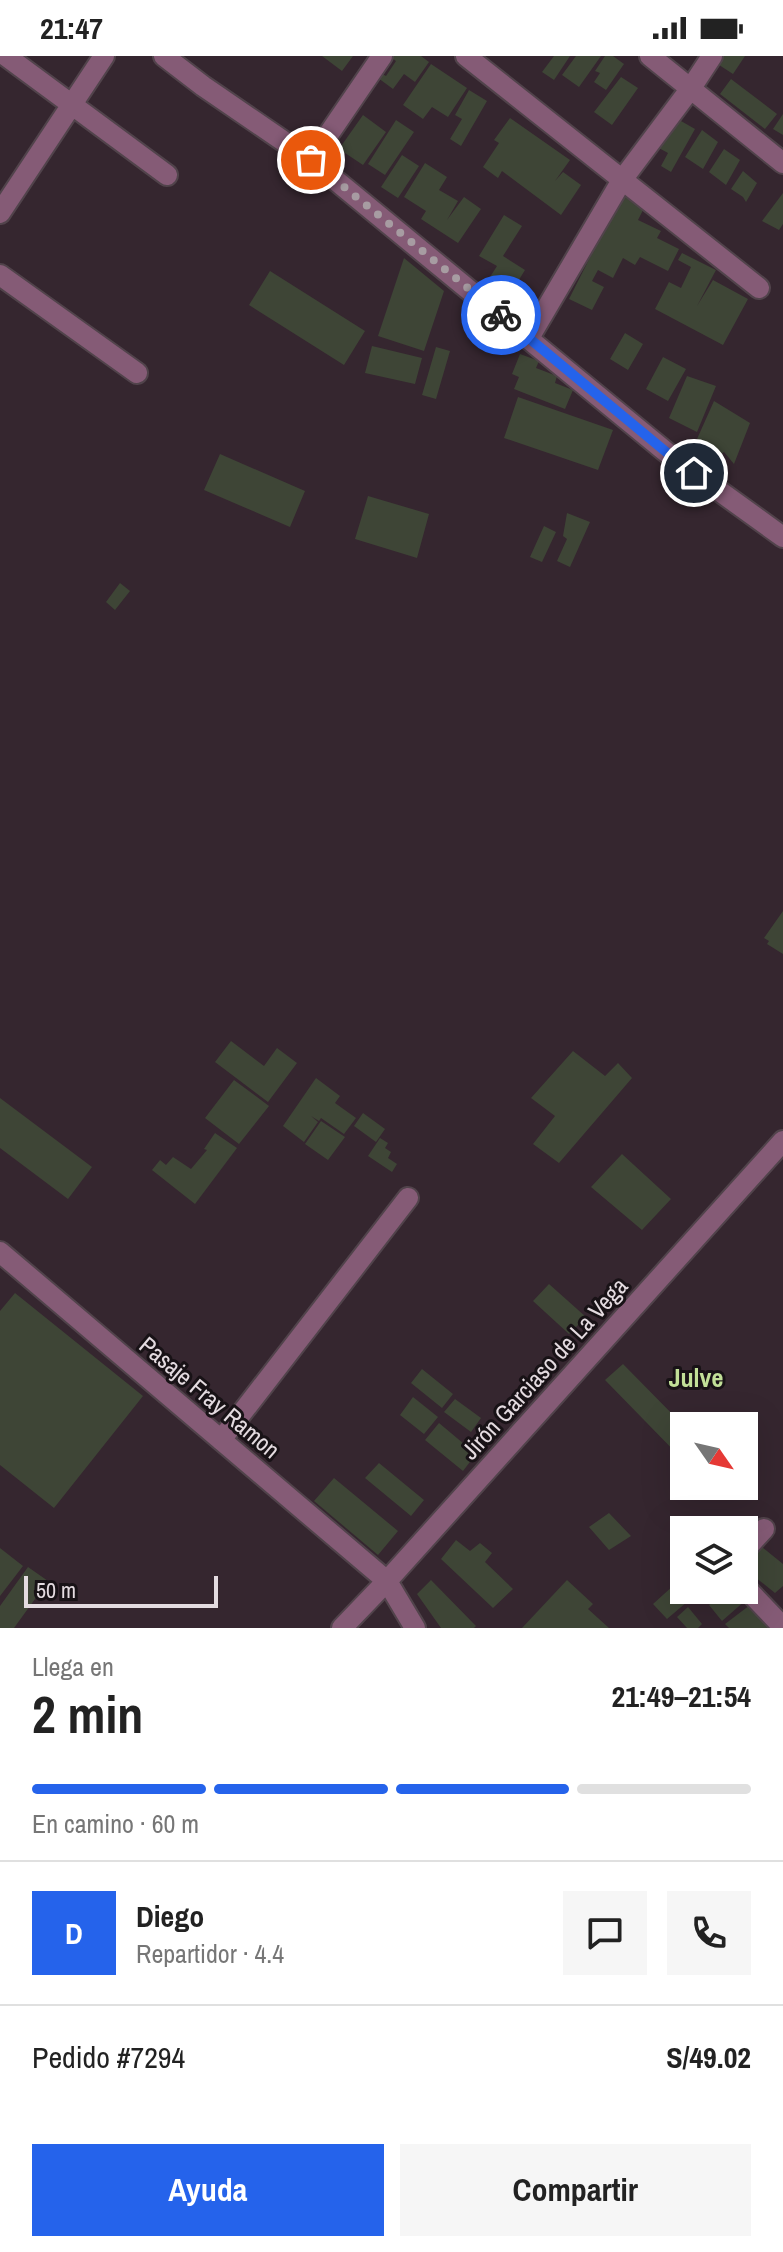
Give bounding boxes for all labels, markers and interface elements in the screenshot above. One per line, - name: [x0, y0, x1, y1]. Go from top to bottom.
- text: 21:47: [40, 8, 103, 48]
- pin: [277, 126, 345, 194]
- icon: bag: [289, 138, 333, 182]
- courier: [461, 275, 541, 355]
- icon: bike: [479, 293, 523, 337]
- pin: [660, 439, 728, 507]
- icon: home: [672, 451, 716, 495]
- street label: Jirón Garciaso de La Vega: [454, 1270, 634, 1466]
- street label: Pasaje Fray Ramon: [133, 1329, 287, 1465]
- district label: Julve: [669, 1360, 723, 1395]
- north arrow: [670, 1412, 758, 1500]
- map controls: [670, 1412, 758, 1604]
- button: layers: [670, 1516, 758, 1604]
- scale bar: [24, 1572, 218, 1608]
- text: 50 m: [36, 1575, 76, 1605]
- text: Llega en: [32, 1649, 114, 1684]
- text: 21:49–21:54: [612, 1676, 751, 1716]
- text: 2 min: [32, 1679, 143, 1749]
- text: En camino · 60 m: [32, 1806, 199, 1841]
- button: chat: [563, 1891, 647, 1975]
- button: phone: [667, 1891, 751, 1975]
- text: Diego: [136, 1896, 204, 1936]
- text: D: [65, 1913, 83, 1953]
- text: Repartidor · 4.4: [136, 1936, 284, 1971]
- text: Pedido #7294: [32, 2037, 185, 2077]
- text: S/49.02: [666, 2037, 751, 2077]
- button: Ayuda: [32, 2144, 384, 2236]
- button: Compartir: [400, 2144, 751, 2236]

